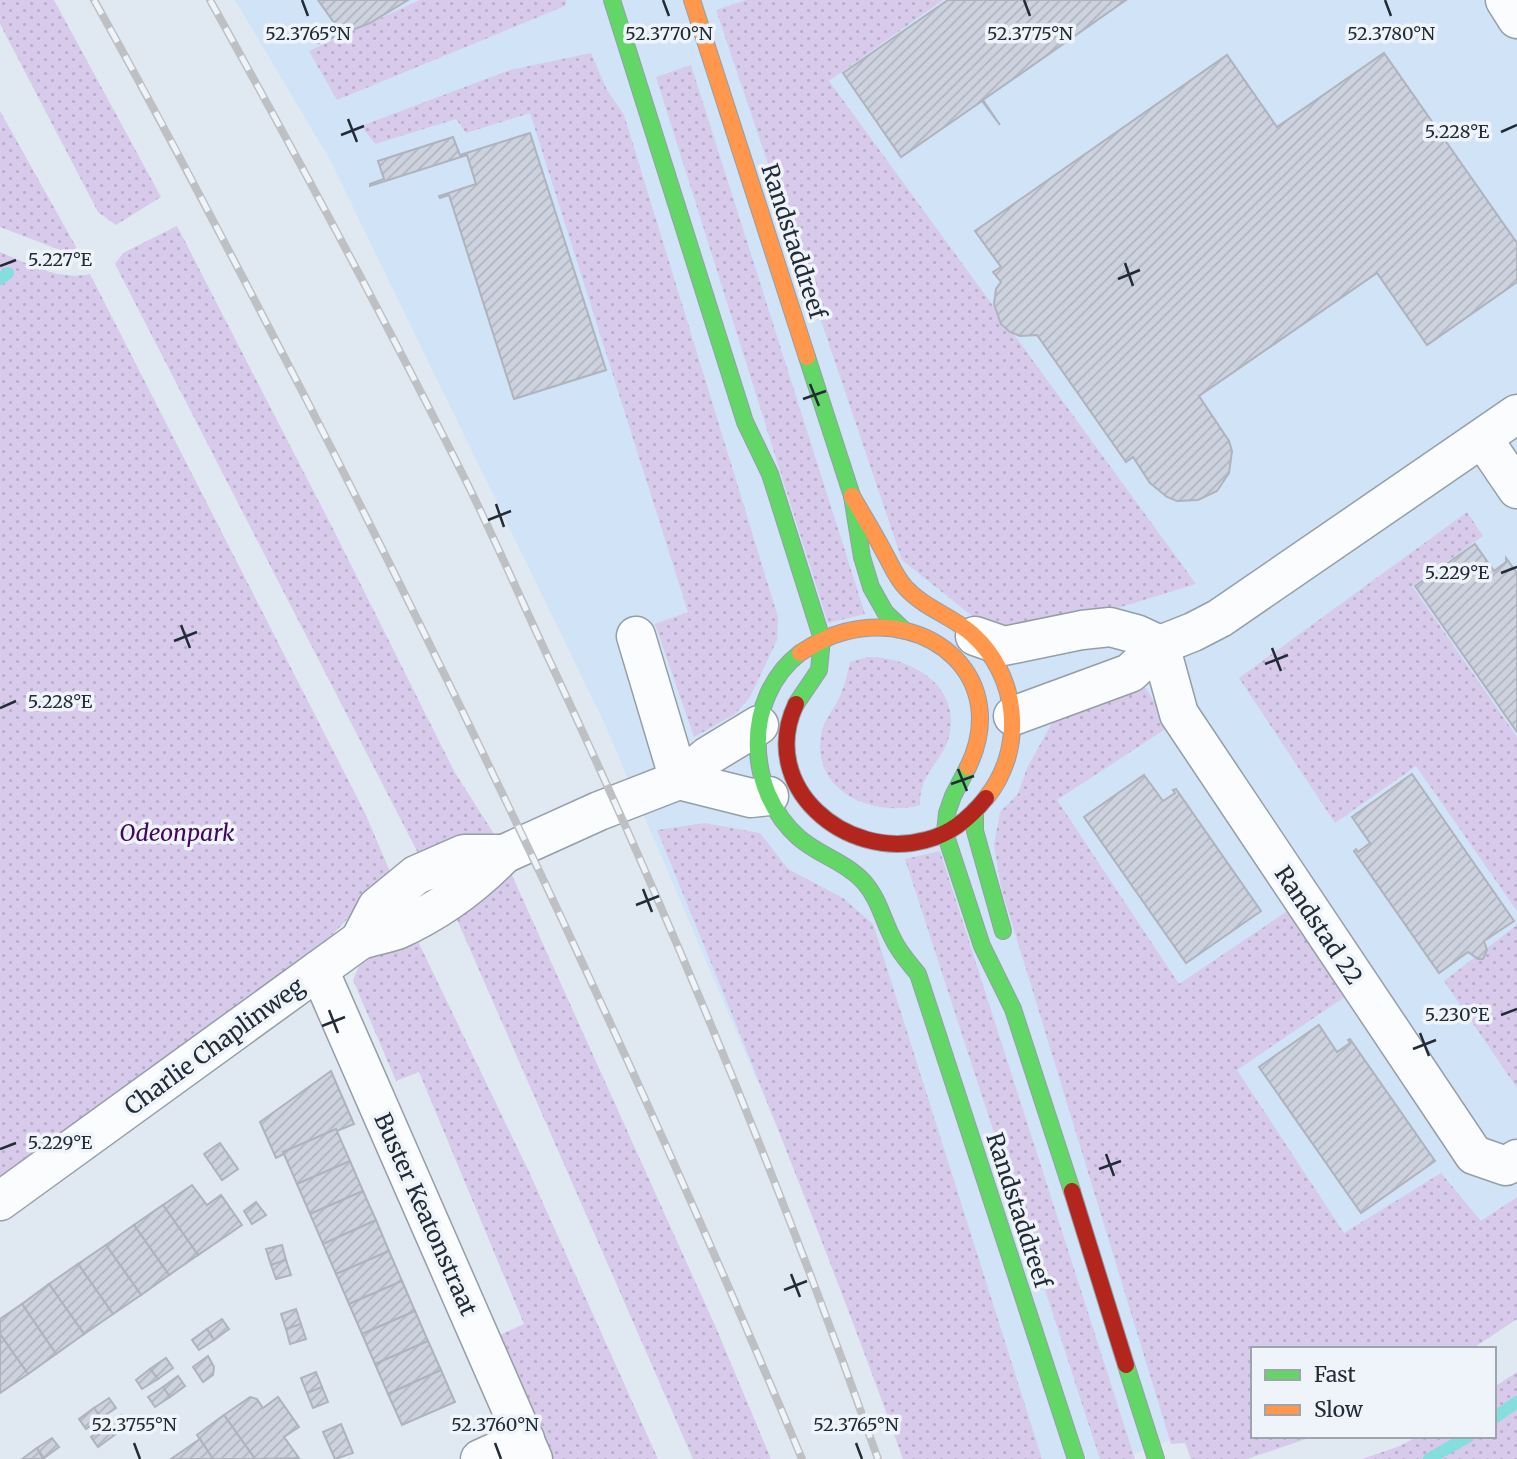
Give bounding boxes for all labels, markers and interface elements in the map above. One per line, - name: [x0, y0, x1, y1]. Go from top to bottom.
- text: 52.3765°N: [265, 22, 351, 45]
- text: 52.3770°N: [625, 22, 713, 45]
- text: 52.3775°N: [987, 22, 1073, 45]
- text: 52.3780°N: [1347, 22, 1435, 45]
- text: 5.228°E: [1425, 120, 1490, 143]
- street label: Randstaddreef: [755, 160, 833, 323]
- text: 5.227°E: [28, 248, 93, 271]
- text: 5.229°E: [1425, 561, 1490, 584]
- text: 5.228°E: [28, 690, 93, 713]
- park label: Odeonpark: [119, 818, 235, 847]
- street label: Randstad 22: [1269, 860, 1369, 990]
- street label: Charlie Chaplinweg: [118, 971, 310, 1121]
- text: 5.230°E: [1425, 1003, 1490, 1026]
- street label: Buster Keatonstraat: [368, 1108, 484, 1320]
- street label: Randstaddreef: [980, 1129, 1058, 1292]
- text: 5.229°E: [28, 1131, 93, 1154]
- legend: [1251, 1347, 1496, 1438]
- text: Fast: [1314, 1361, 1356, 1388]
- text: Slow: [1314, 1396, 1363, 1423]
- text: 52.3755°N: [91, 1413, 177, 1436]
- text: 52.3760°N: [451, 1413, 539, 1436]
- text: 52.3765°N: [813, 1413, 899, 1436]

